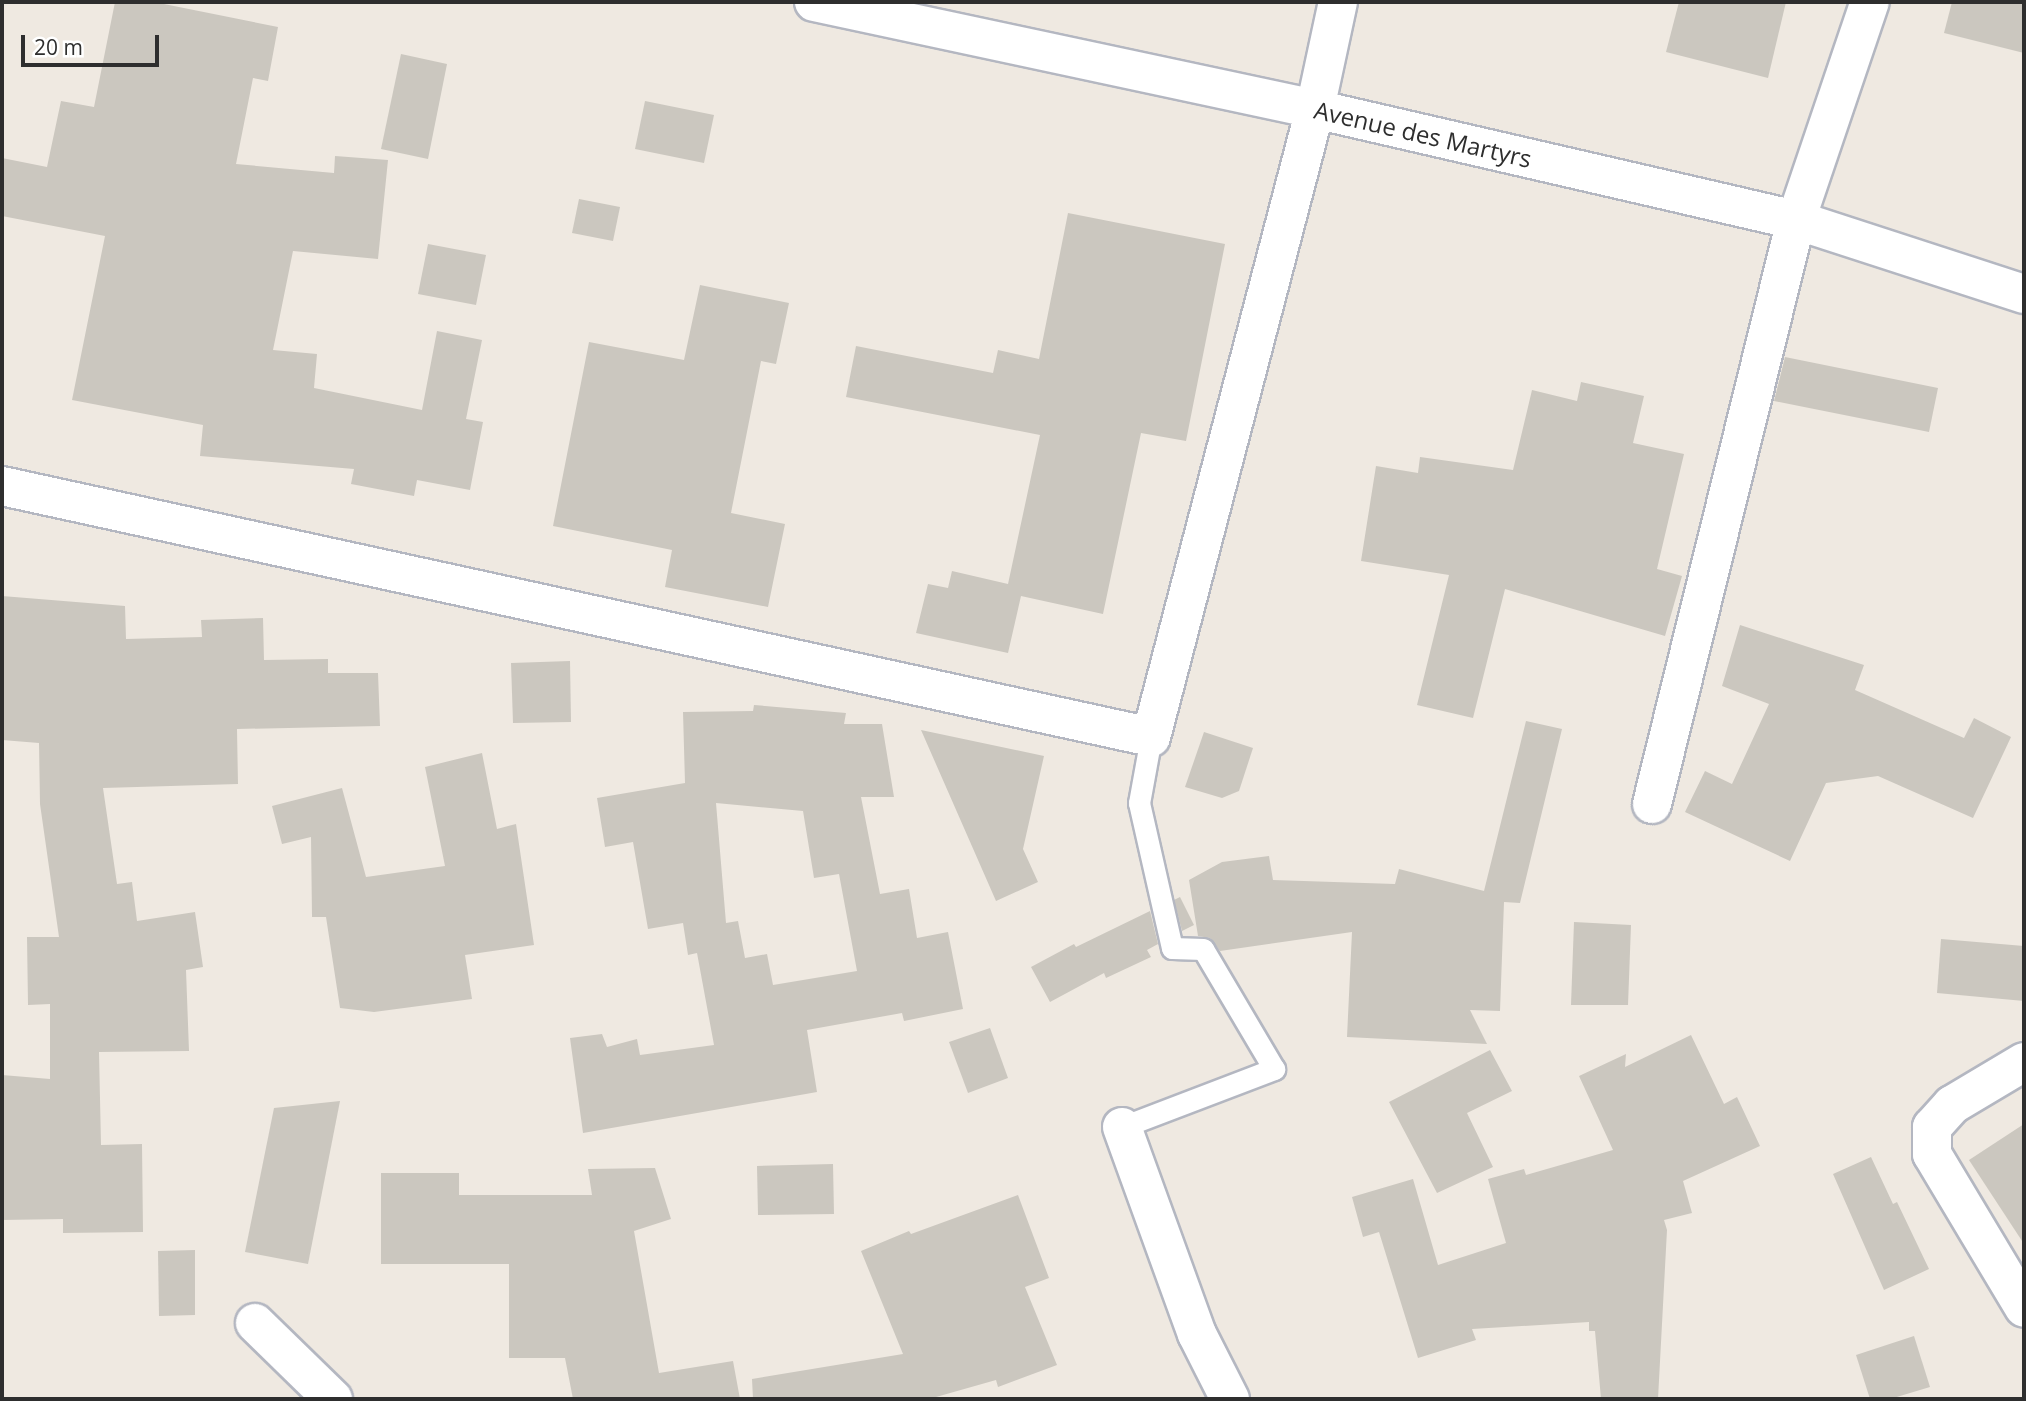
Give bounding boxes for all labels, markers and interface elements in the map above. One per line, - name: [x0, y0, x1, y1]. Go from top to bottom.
- scale bar: [24, 21, 163, 65]
- text: 20 m: [34, 33, 83, 61]
- street label: Avenue des Martyrs: [1312, 95, 1534, 173]

